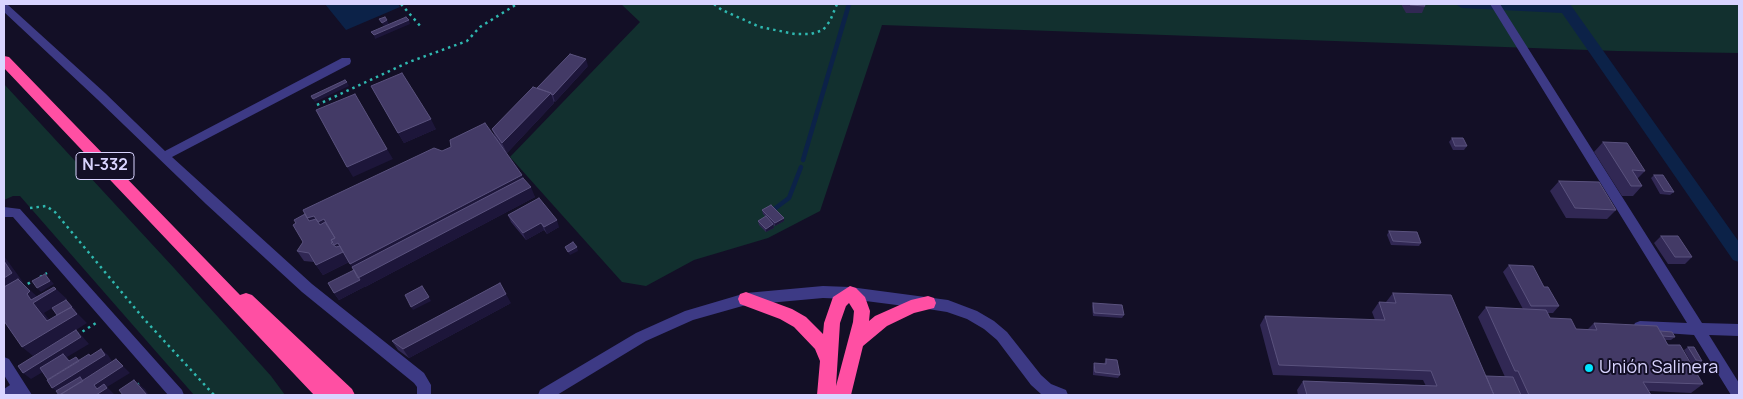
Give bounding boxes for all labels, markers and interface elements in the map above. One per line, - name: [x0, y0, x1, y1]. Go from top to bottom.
- road number: N-332: [76, 153, 134, 180]
- place label: Unión Salinera: [1599, 357, 1718, 379]
- marker: Unión Salinera: [1583, 362, 1595, 374]

